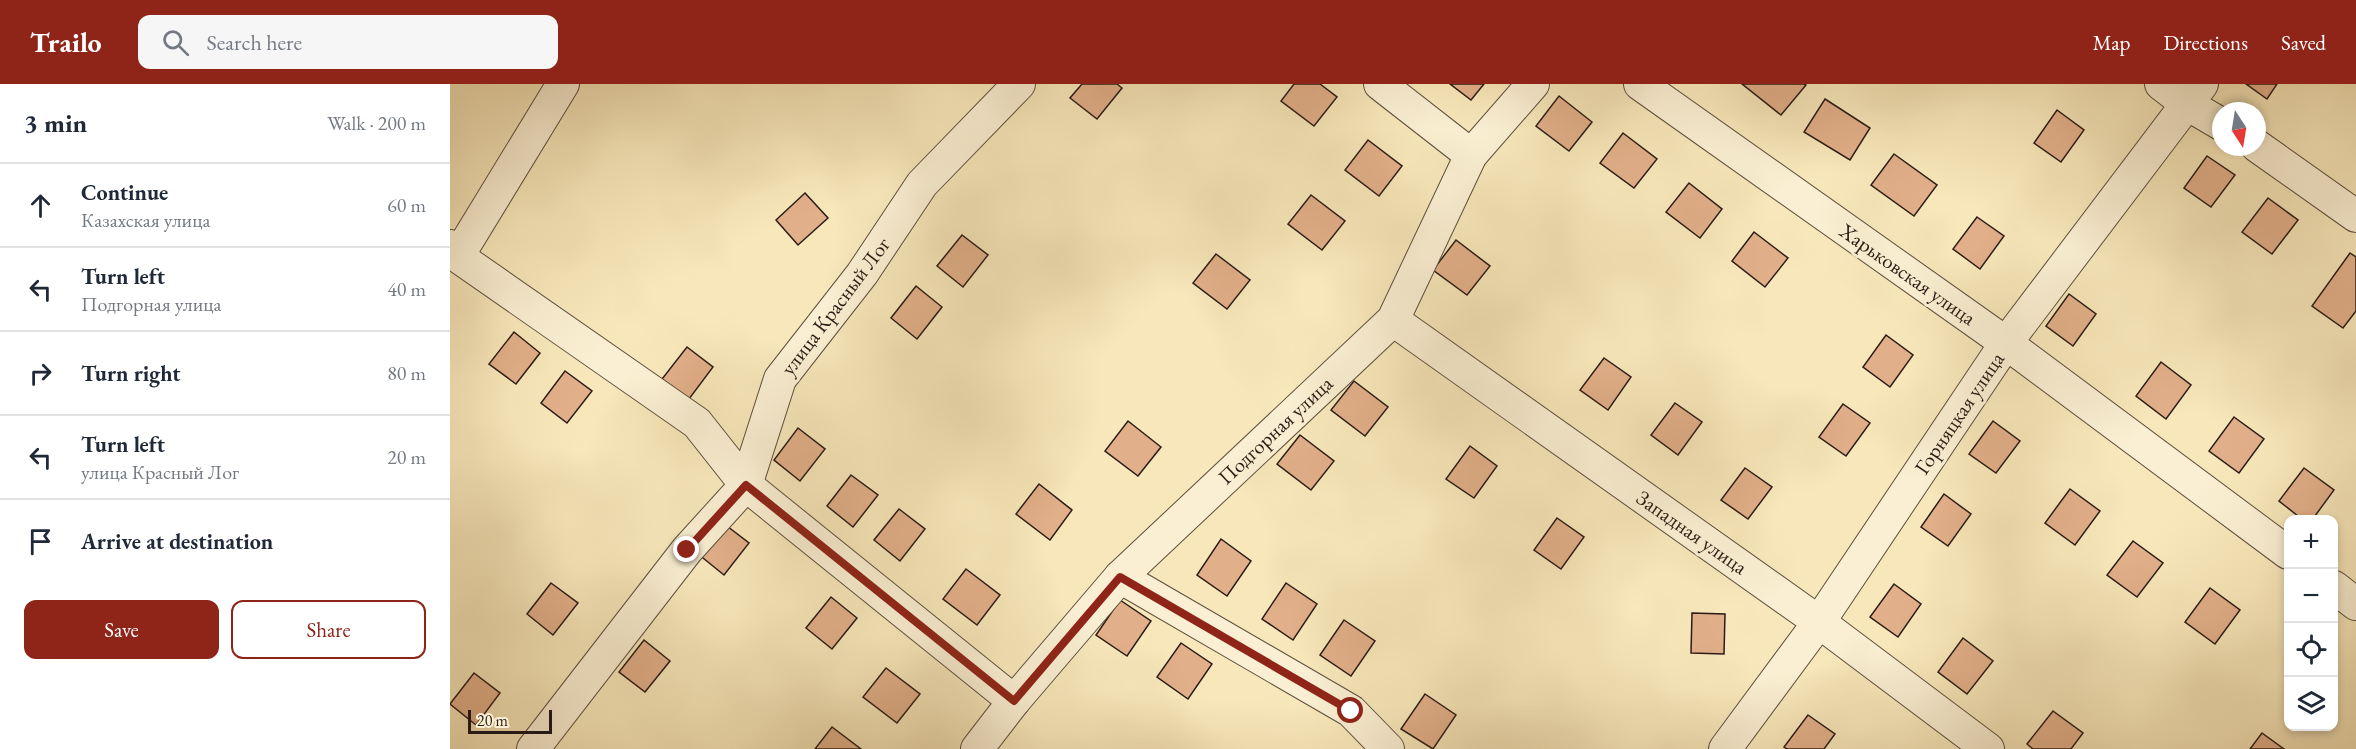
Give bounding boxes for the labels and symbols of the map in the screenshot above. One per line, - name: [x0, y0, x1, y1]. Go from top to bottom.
- north arrow: [2212, 102, 2266, 156]
- street label: Харьковская улица: [1834, 216, 1982, 331]
- street label: улица Красный Лог: [774, 231, 896, 380]
- street label: Горняцкая улица: [1908, 346, 2010, 479]
- street label: Подгорная улица: [1212, 369, 1339, 490]
- street label: Западная улица: [1631, 484, 1753, 581]
- route end: [673, 536, 699, 562]
- route start: [1337, 697, 1363, 723]
- scale bar: [468, 707, 552, 734]

